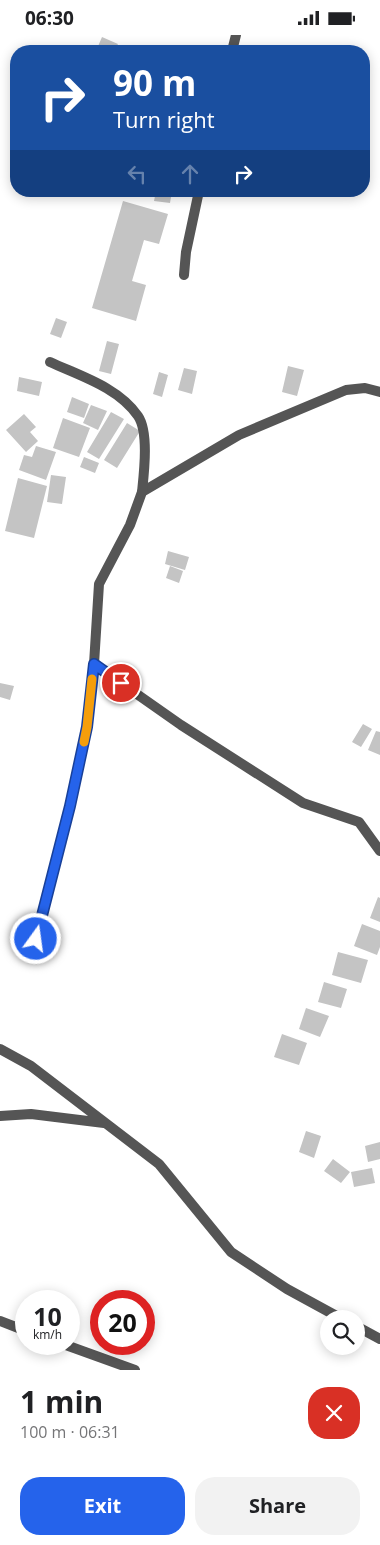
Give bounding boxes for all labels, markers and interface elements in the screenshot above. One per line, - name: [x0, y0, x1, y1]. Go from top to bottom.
- text: 06:30: [25, 5, 74, 31]
- text: 90 m: [113, 59, 196, 106]
- icon: right: [30, 65, 95, 130]
- text: Turn right: [113, 104, 215, 134]
- icon: left: [123, 160, 151, 188]
- icon: ahead: [176, 160, 204, 188]
- icon: right: [229, 160, 257, 188]
- pin: [100, 662, 142, 704]
- icon: arrive: [107, 669, 135, 697]
- position arrow: [9, 912, 61, 964]
- speed limit sign: 20: [90, 1290, 155, 1355]
- text: 10: [33, 1299, 62, 1333]
- map controls: [320, 1310, 365, 1355]
- button: search: [320, 1310, 365, 1355]
- text: km/h: [33, 1326, 62, 1343]
- text: 1 min: [20, 1381, 103, 1422]
- button: close: [308, 1387, 360, 1439]
- text: 100 m · 06:31: [20, 1421, 120, 1443]
- button: Exit: [20, 1477, 185, 1535]
- button: Share: [195, 1477, 360, 1535]

